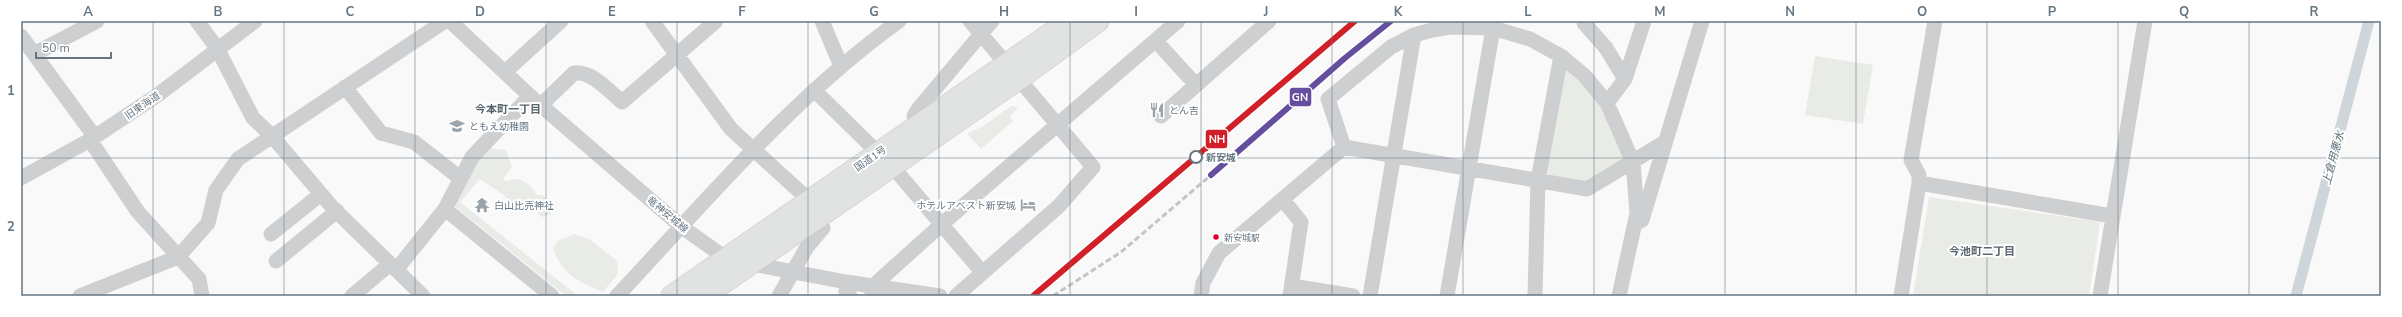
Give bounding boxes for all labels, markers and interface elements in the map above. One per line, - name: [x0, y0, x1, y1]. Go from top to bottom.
- text: A: [83, 3, 93, 21]
- text: B: [214, 3, 223, 21]
- text: C: [346, 3, 355, 21]
- text: D: [475, 3, 485, 21]
- text: E: [608, 3, 616, 21]
- text: F: [738, 3, 746, 21]
- text: G: [869, 3, 879, 21]
- text: H: [999, 3, 1009, 21]
- text: I: [1134, 3, 1138, 21]
- text: J: [1263, 3, 1268, 21]
- text: K: [1394, 3, 1403, 21]
- text: L: [1524, 3, 1532, 21]
- text: M: [1654, 3, 1666, 21]
- text: N: [1785, 3, 1795, 21]
- text: O: [1917, 3, 1927, 21]
- text: P: [2048, 3, 2057, 21]
- text: Q: [2179, 3, 2189, 21]
- text: R: [2310, 3, 2319, 21]
- scale bar: [36, 34, 111, 60]
- text: 50 m: [42, 40, 70, 56]
- text: 1: [7, 82, 15, 100]
- line badge: GN: [1289, 87, 1312, 107]
- street label: 旧東海道: [122, 89, 163, 123]
- text: GN: [1292, 90, 1308, 105]
- restaurant icon: とん吉: [1148, 101, 1166, 119]
- district label: 今本町一丁目: [475, 102, 541, 117]
- place label: とん吉: [1169, 104, 1199, 118]
- school or university icon: ともえ幼稚園: [448, 117, 466, 135]
- place label: ともえ幼稚園: [469, 120, 529, 134]
- line badge: NH: [1205, 129, 1228, 149]
- water label: 上倉用悪水: [2319, 129, 2348, 187]
- text: NH: [1209, 132, 1225, 147]
- street label: 国道1号: [852, 143, 889, 175]
- marker: 新安城: [1189, 150, 1203, 164]
- place label: 新安城: [1206, 151, 1236, 165]
- street label: 竜神安城線: [644, 193, 691, 236]
- temple icon: 白山比売神社: [473, 196, 491, 214]
- hotel icon: ホテルアベスト新安城: [1019, 196, 1037, 214]
- place label: 白山比売神社: [494, 199, 554, 213]
- place label: ホテルアベスト新安城: [916, 199, 1016, 213]
- text: 2: [7, 218, 15, 236]
- marker: 新安城駅: [1211, 232, 1221, 242]
- place label: 新安城駅: [1224, 232, 1260, 244]
- district label: 今池町二丁目: [1949, 244, 2015, 259]

